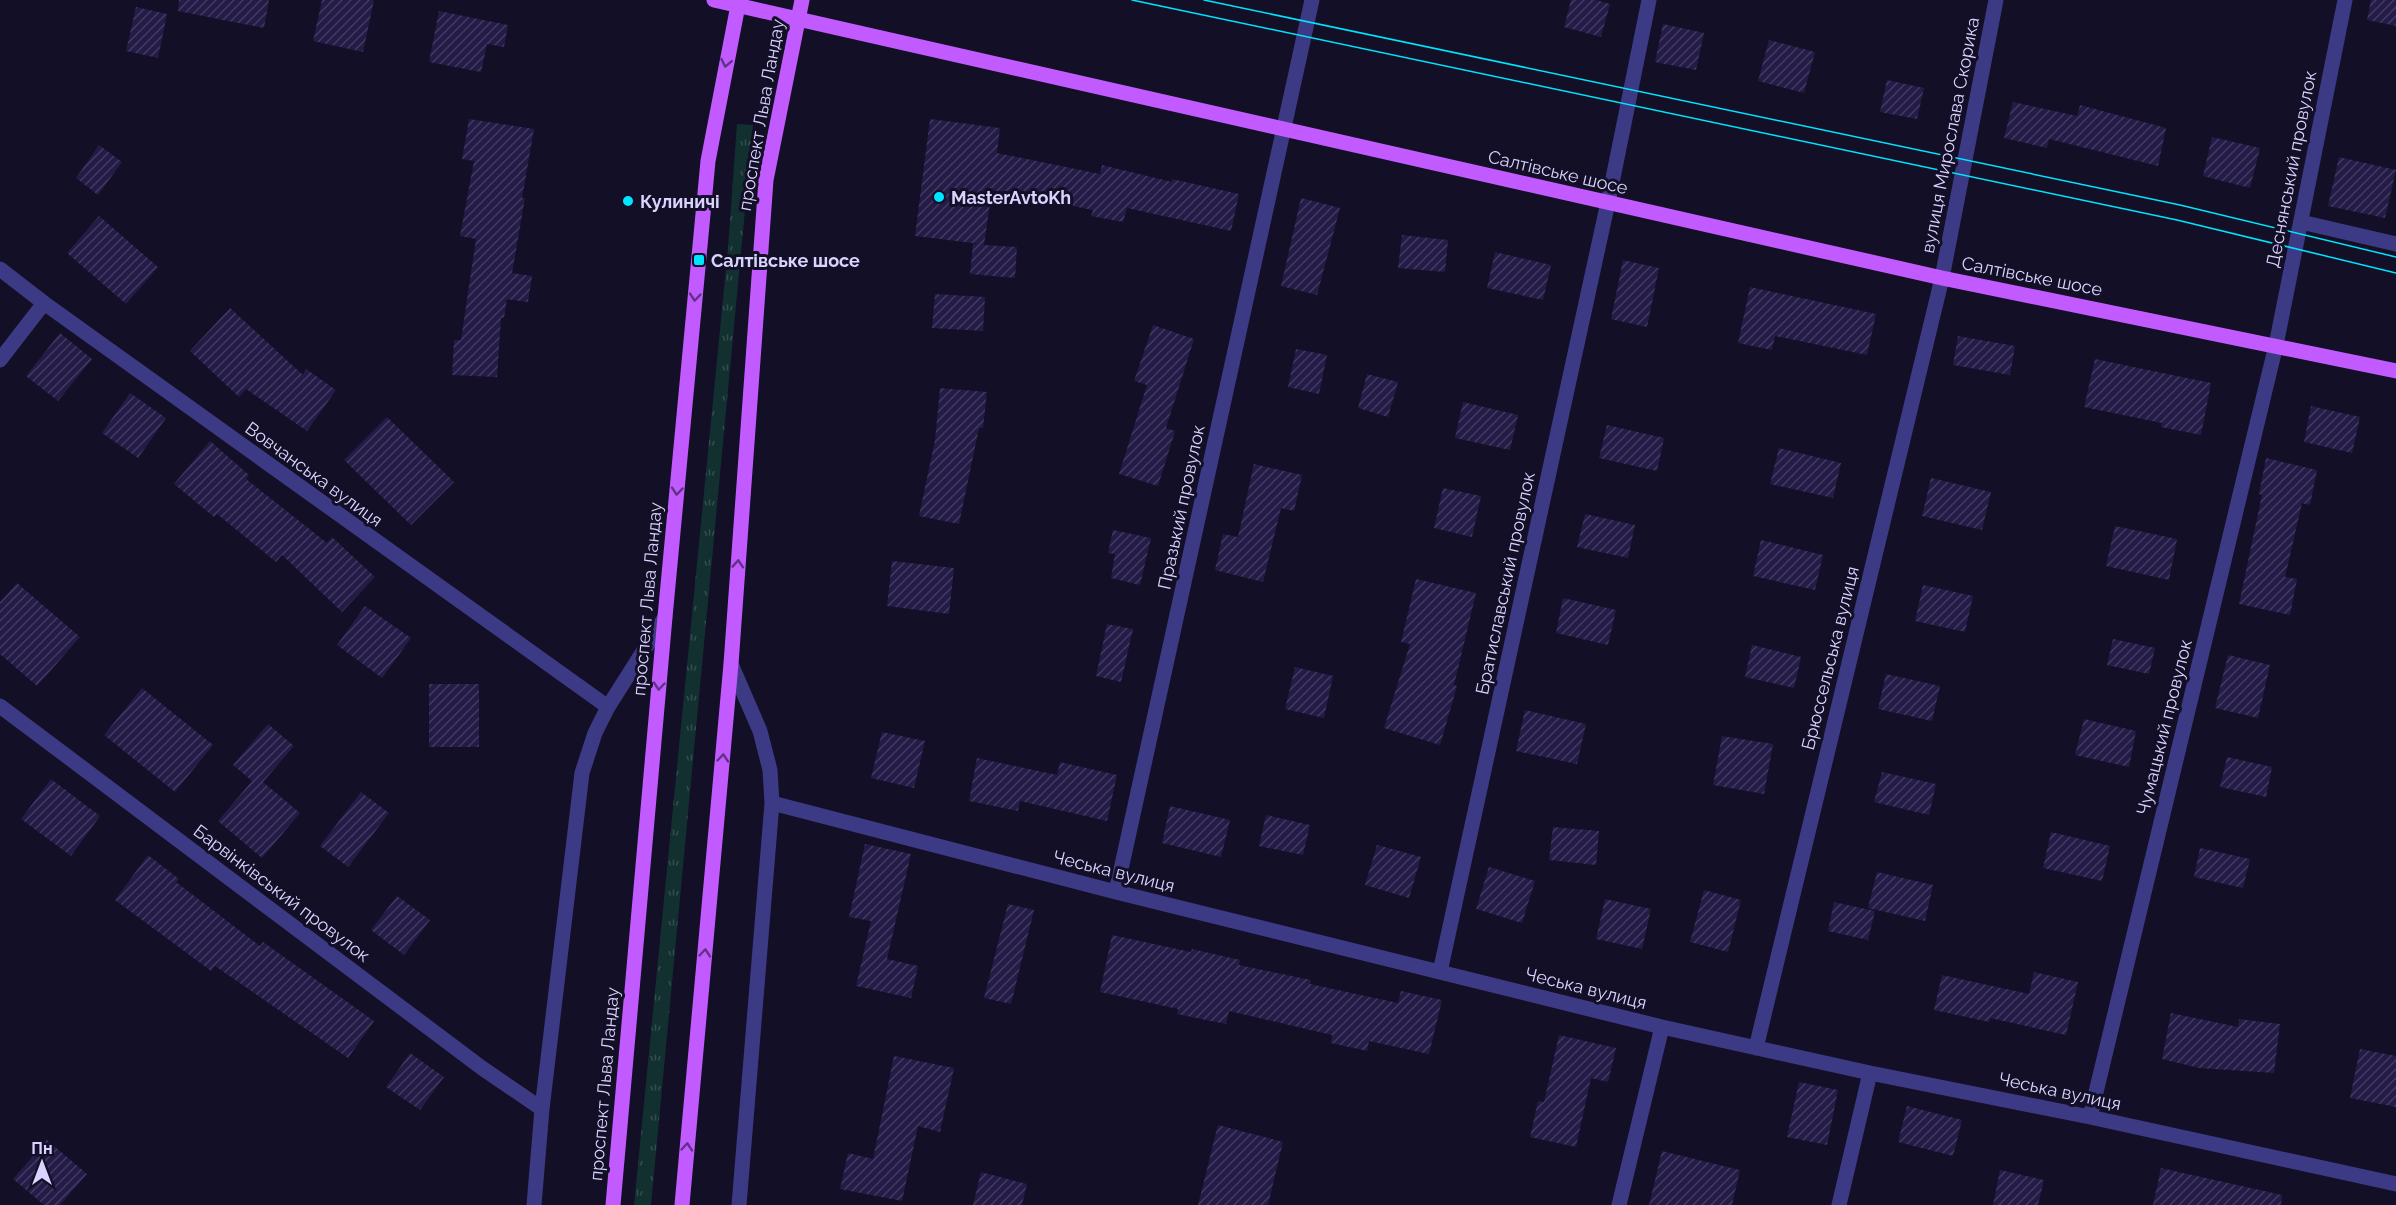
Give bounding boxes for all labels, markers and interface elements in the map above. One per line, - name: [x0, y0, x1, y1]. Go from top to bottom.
- street label: вулиця Мирослава Скорика: [1917, 15, 1983, 255]
- street label: проспект Льва Ландау: [734, 17, 788, 212]
- one-way arrow: [720, 57, 733, 67]
- street label: Деснянський провулок: [2262, 69, 2320, 269]
- street label: Салтівське шосе: [1486, 146, 1630, 198]
- place label: MasterAvtoKh: [951, 187, 1071, 208]
- marker: MasterAvtoKh: [932, 190, 946, 204]
- place label: Кулиничі: [640, 191, 720, 212]
- marker: Кулиничі: [621, 194, 635, 208]
- place label: Салтівське шосе: [711, 250, 860, 271]
- street label: Салтівське шосе: [1960, 252, 2104, 300]
- marker: Салтівське шосе: [692, 253, 706, 267]
- one-way arrow: [689, 293, 702, 302]
- street label: Вовчанська вулиця: [241, 417, 387, 531]
- street label: Празький провулок: [1153, 423, 1209, 591]
- street label: Братиславський провулок: [1471, 470, 1539, 696]
- one-way arrow: [671, 487, 684, 496]
- street label: проспект Льва Ландау: [628, 501, 666, 697]
- one-way arrow: [731, 559, 744, 569]
- street label: Брюссельська вулиця: [1797, 564, 1863, 752]
- street label: Чумацький провулок: [2132, 637, 2196, 817]
- one-way arrow: [653, 681, 666, 690]
- one-way arrow: [716, 754, 729, 763]
- street label: Барвінківський провулок: [190, 820, 374, 966]
- street label: Чеська вулиця: [1051, 846, 1177, 896]
- one-way arrow: [698, 948, 711, 957]
- street label: Чеська вулиця: [1523, 963, 1649, 1013]
- street label: проспект Льва Ландау: [585, 986, 623, 1182]
- street label: Чеська вулиця: [1997, 1068, 2123, 1114]
- north arrow: [12, 1133, 72, 1193]
- text: Пн: [31, 1139, 53, 1158]
- one-way arrow: [680, 1142, 693, 1151]

